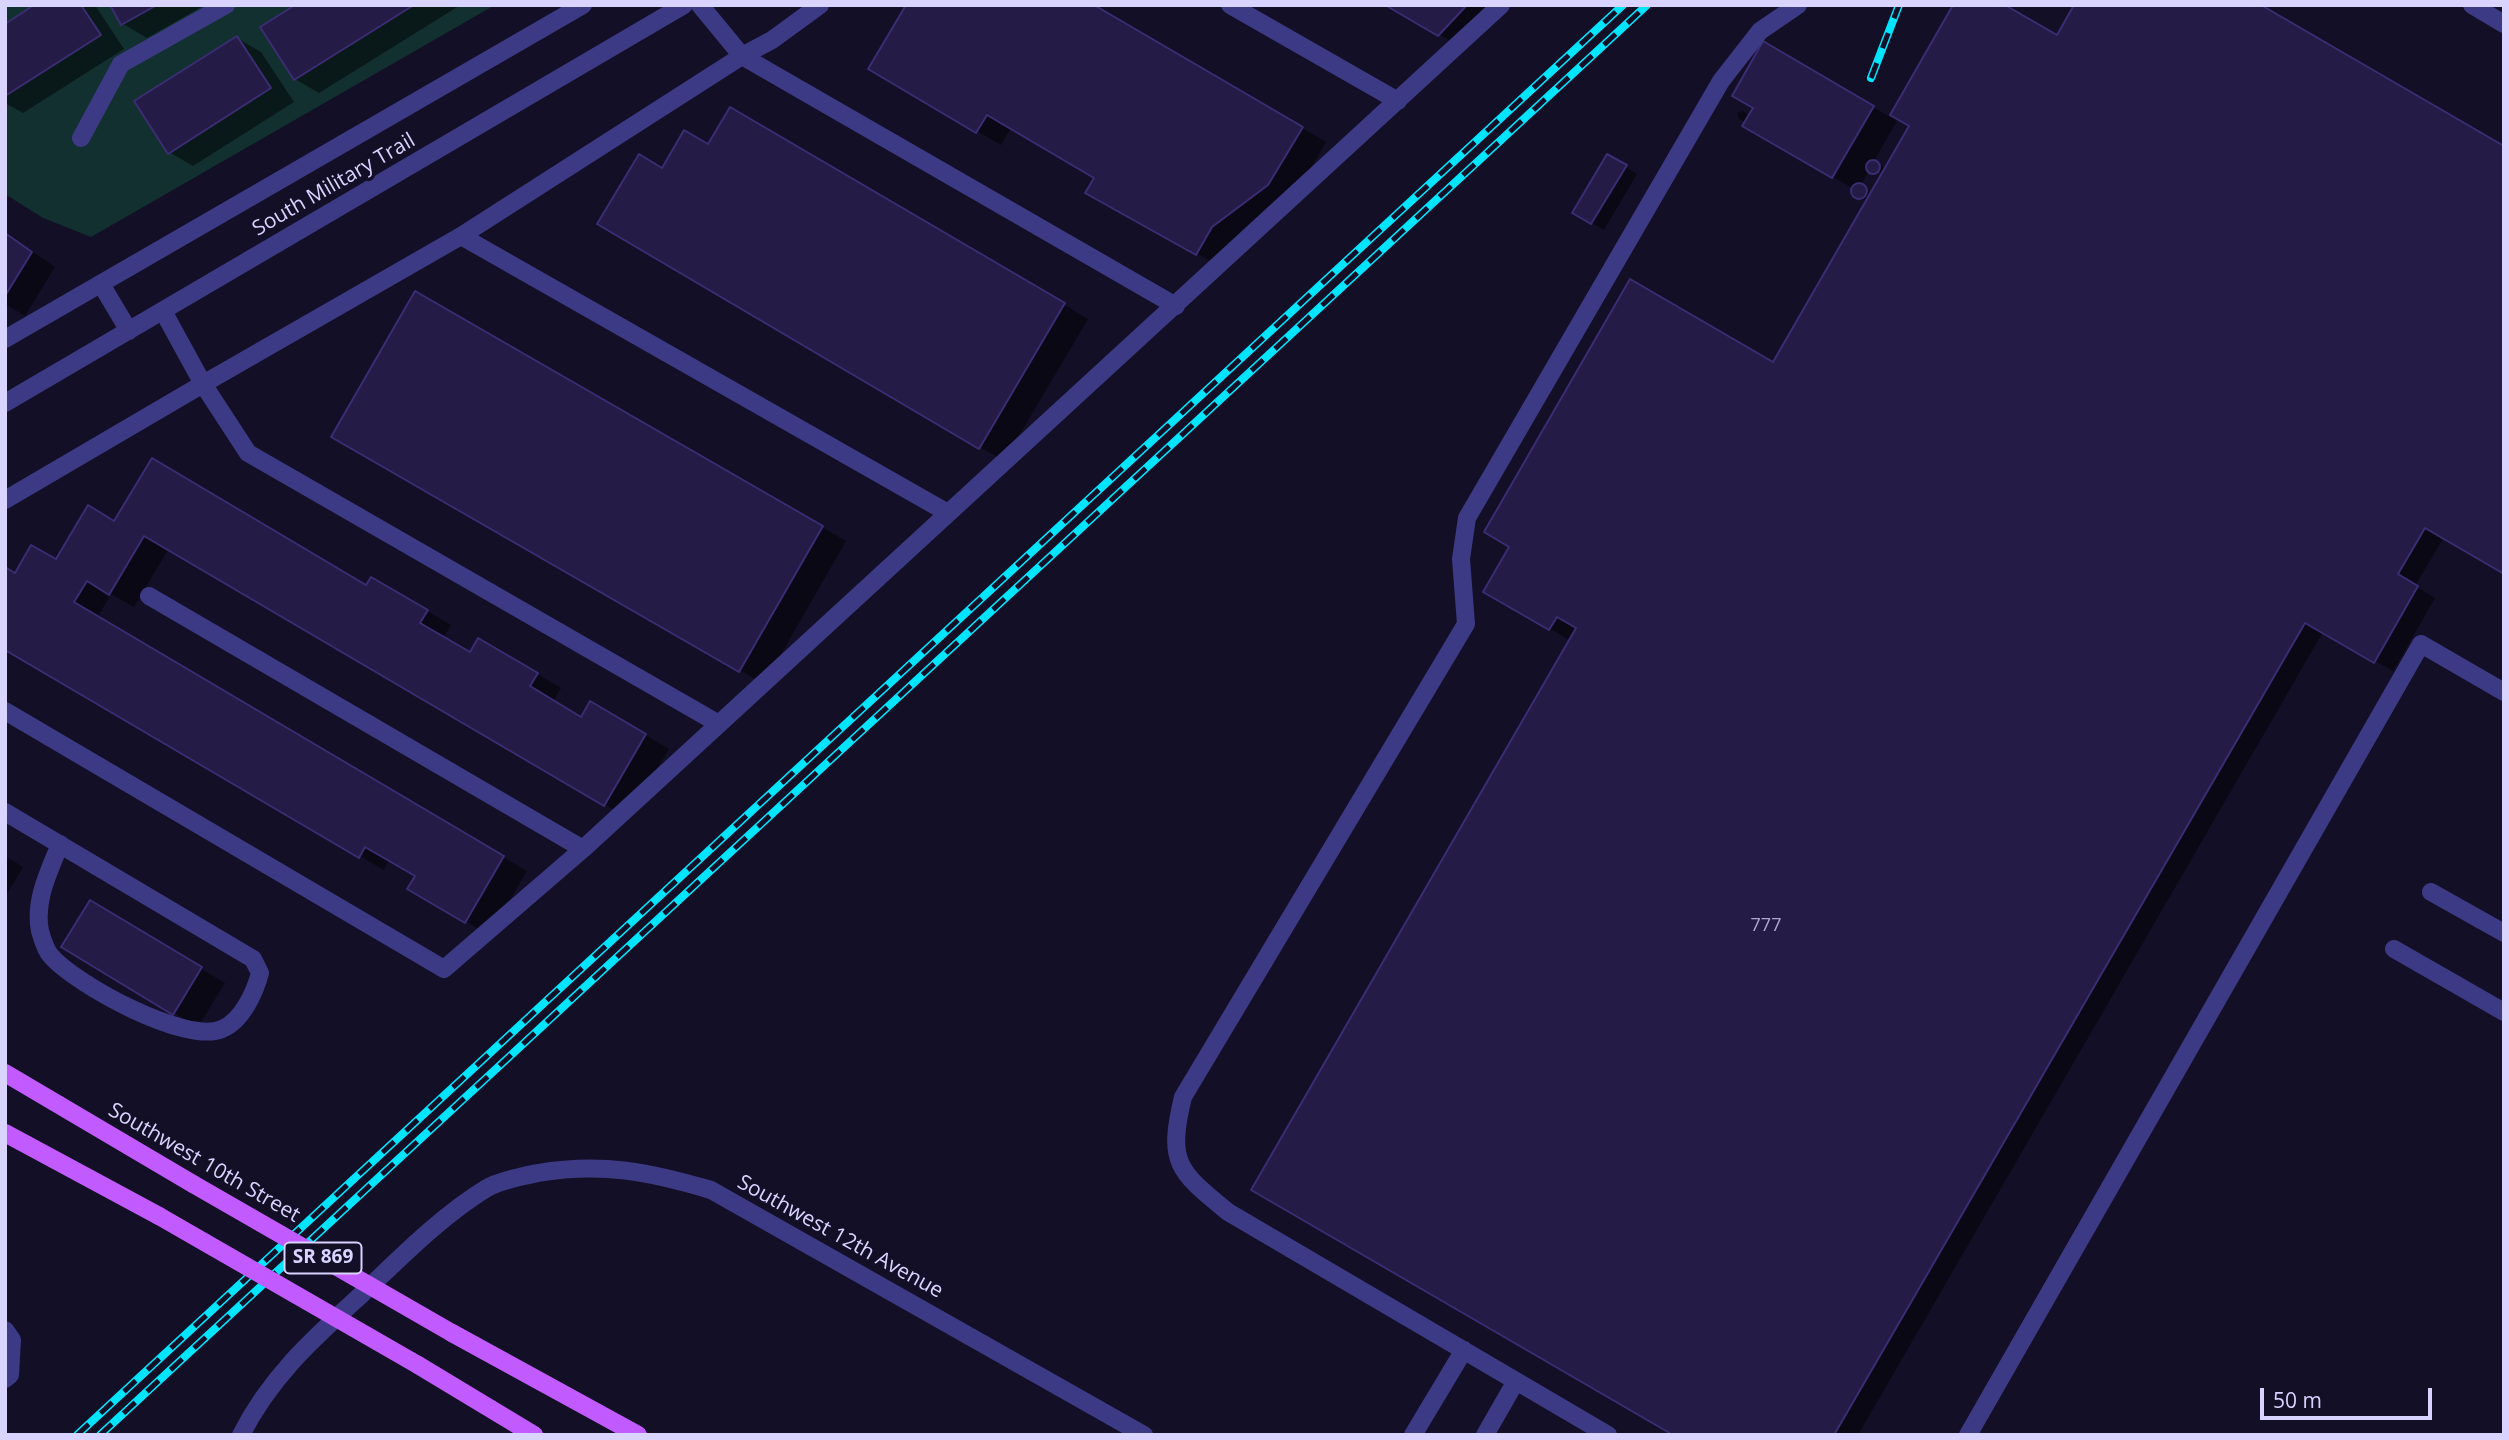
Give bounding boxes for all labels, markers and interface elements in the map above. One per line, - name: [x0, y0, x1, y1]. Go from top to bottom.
- street label: South Military Trail: [248, 128, 420, 242]
- house number: 777: [1751, 915, 1781, 937]
- street label: Southwest 10th Street: [104, 1098, 304, 1228]
- street label: Southwest 12th Avenue: [733, 1170, 947, 1304]
- road number: SR 869: [284, 1242, 362, 1274]
- scale bar: [2264, 1374, 2436, 1418]
- text: 50 m: [2273, 1386, 2322, 1414]

